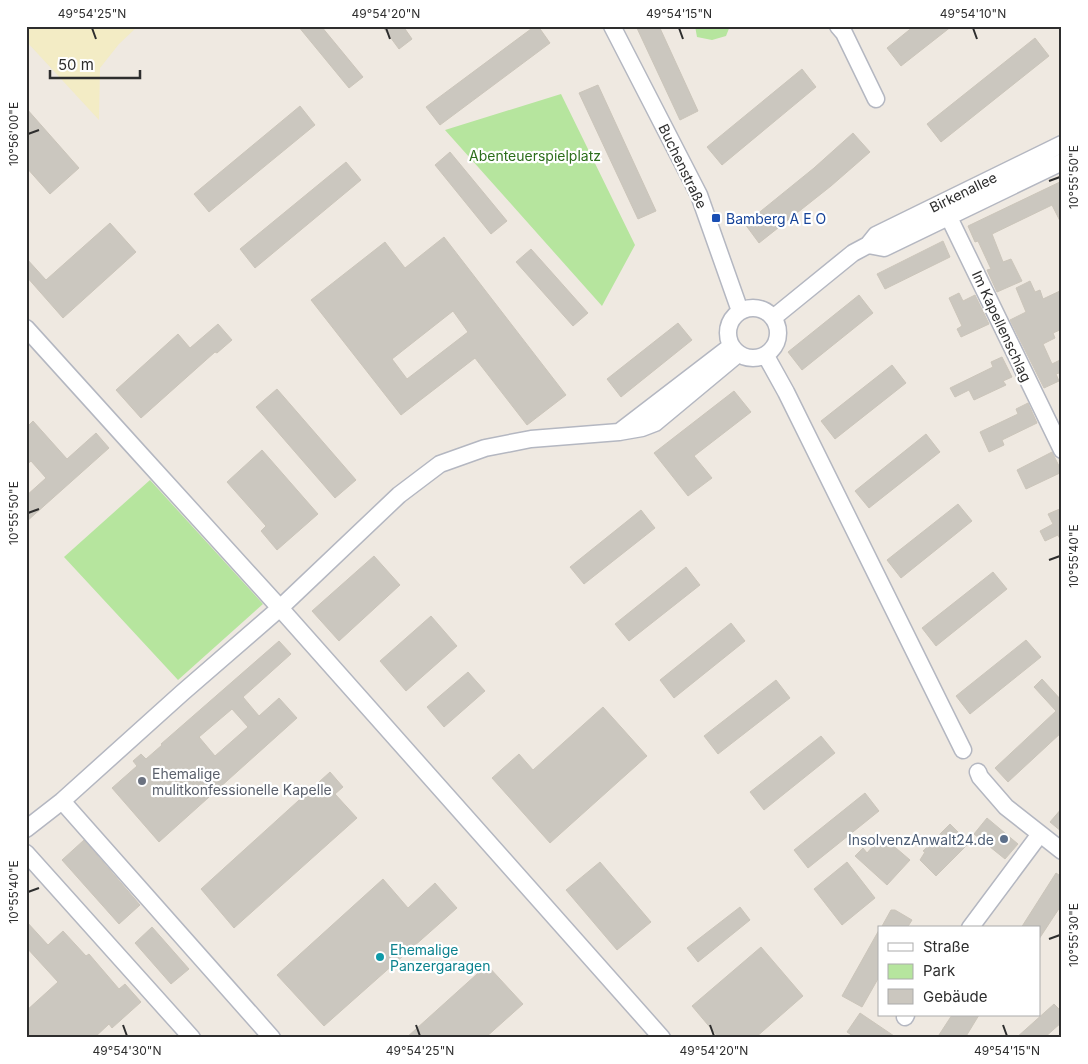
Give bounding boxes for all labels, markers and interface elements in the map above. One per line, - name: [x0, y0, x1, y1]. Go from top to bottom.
- text: 49°54'25"N: [58, 6, 126, 21]
- text: 49°54'20"N: [352, 6, 420, 21]
- text: 49°54'15"N: [646, 6, 712, 21]
- text: 49°54'10"N: [940, 6, 1006, 21]
- scale bar: [50, 48, 140, 80]
- text: 50 m: [58, 55, 94, 74]
- text: 10°56'00"E: [6, 102, 21, 166]
- street label: Buchenstraße: [655, 121, 711, 211]
- text: 10°55'50"E: [1066, 145, 1081, 209]
- park label: Abenteuerspielplatz: [469, 147, 601, 164]
- street label: Birkenallee: [927, 168, 999, 216]
- place label: Bamberg A E O: [726, 210, 826, 227]
- marker: Bamberg A E O: [710, 212, 722, 224]
- street label: Im Kapellenschlag: [969, 268, 1035, 384]
- text: 10°55'50"E: [6, 481, 21, 545]
- text: 10°55'40"E: [1066, 524, 1081, 588]
- place label: Ehemalige mulitkonfessionelle Kapelle: [152, 765, 332, 798]
- marker: Ehemalige mulitkonfessionelle Kapelle: [136, 775, 148, 787]
- place label: InsolvenzAnwalt24.de: [848, 831, 994, 848]
- marker: InsolvenzAnwalt24.de: [998, 833, 1010, 845]
- text: 10°55'40"E: [6, 860, 21, 924]
- text: 10°55'30"E: [1066, 903, 1081, 967]
- legend: [878, 926, 1040, 1016]
- text: Straße: [923, 937, 970, 956]
- place label: Ehemalige Panzergaragen: [390, 941, 490, 974]
- marker: Ehemalige Panzergaragen: [374, 951, 386, 963]
- text: Park: [923, 961, 956, 980]
- text: Gebäude: [923, 987, 988, 1006]
- text: 49°54'30"N: [93, 1043, 161, 1058]
- text: 49°54'25"N: [386, 1043, 454, 1058]
- text: 49°54'20"N: [680, 1043, 748, 1058]
- text: 49°54'15"N: [974, 1043, 1040, 1058]

